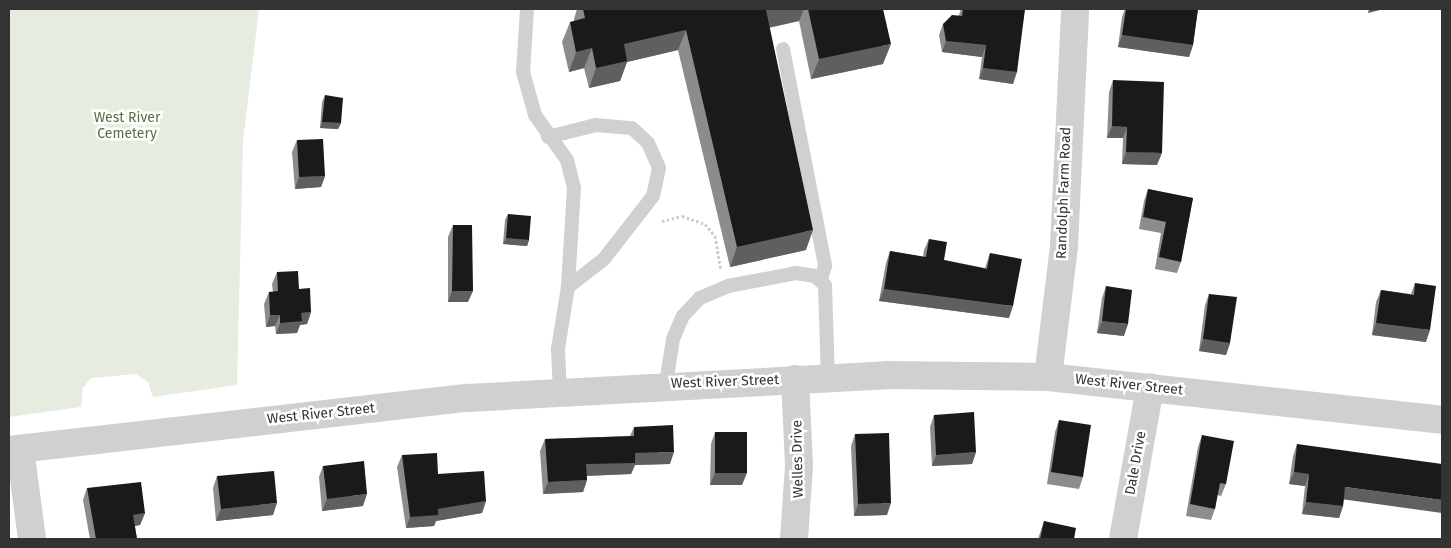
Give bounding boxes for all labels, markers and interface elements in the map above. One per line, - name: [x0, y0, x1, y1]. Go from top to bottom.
- park label: West River Cemetery: [94, 110, 160, 142]
- street label: Randolph Farm Road: [1053, 127, 1075, 259]
- street label: West River Street: [1074, 371, 1184, 399]
- street label: West River Street: [671, 372, 779, 392]
- street label: West River Street: [266, 400, 376, 428]
- street label: Welles Drive: [789, 420, 807, 498]
- street label: Dale Drive: [1122, 430, 1150, 496]

